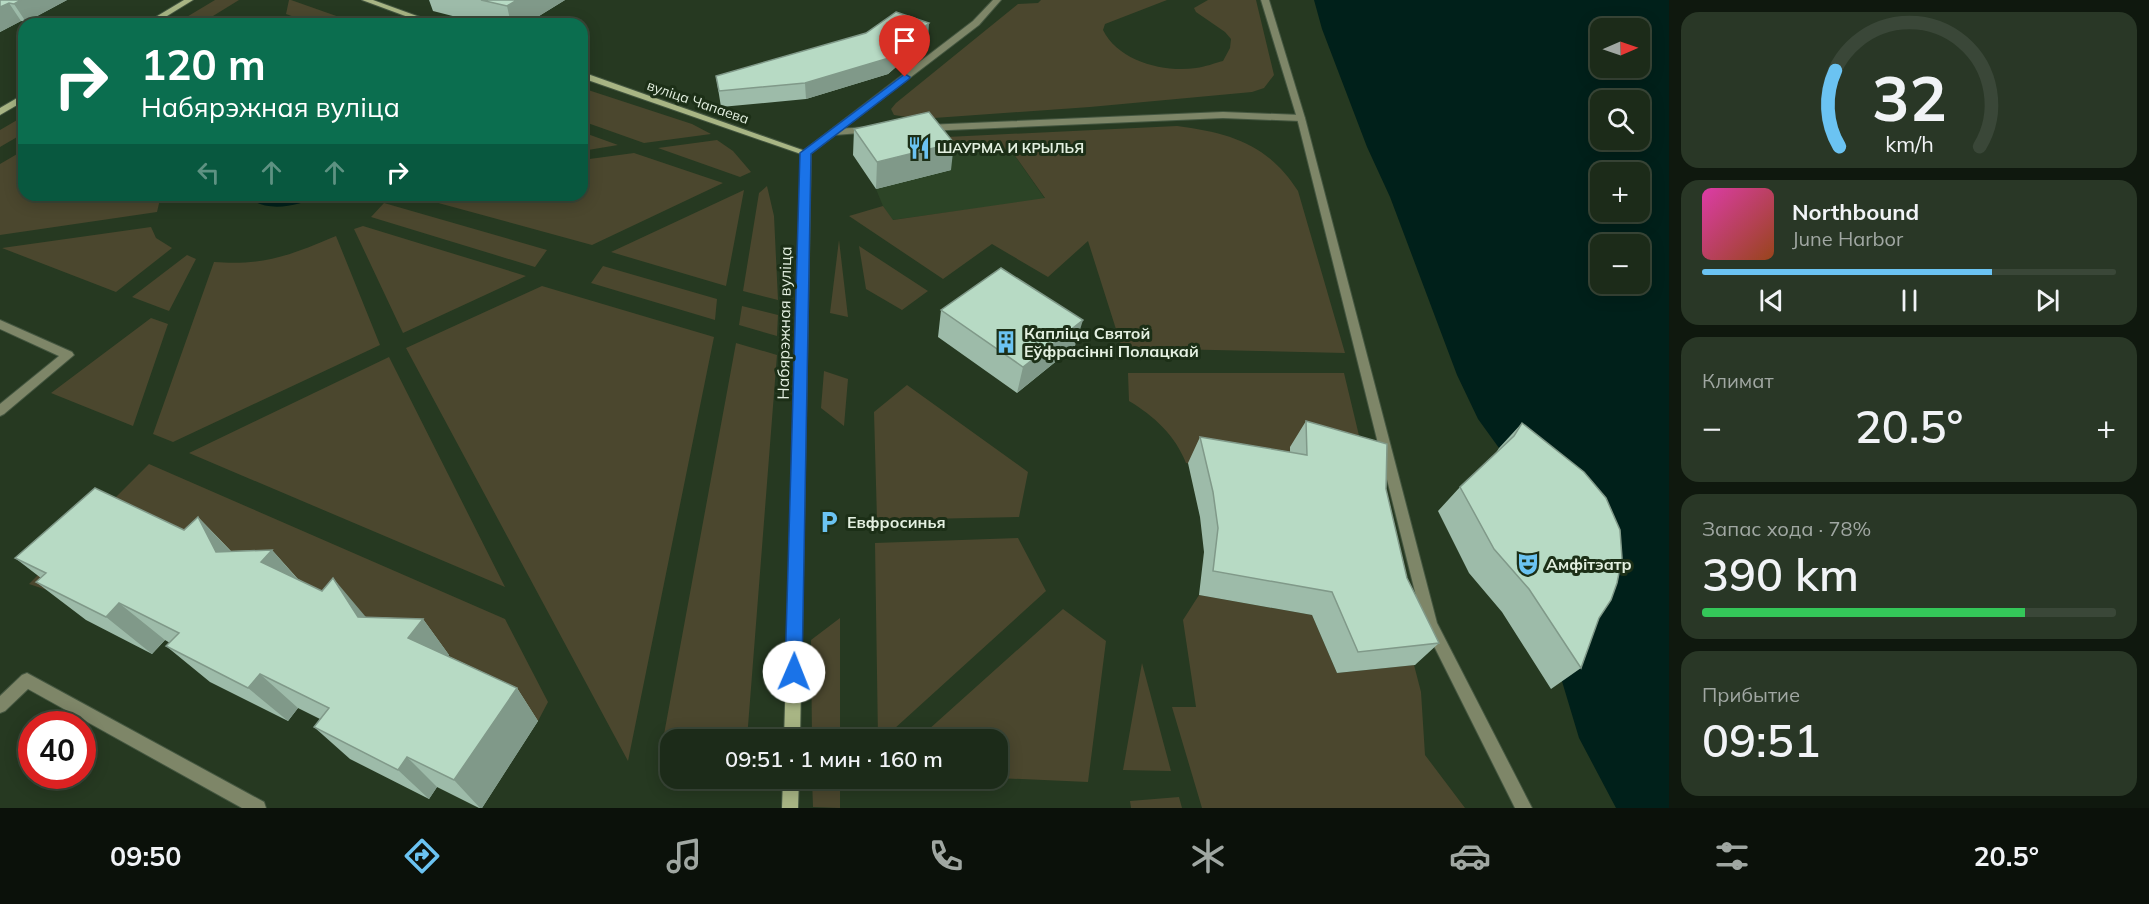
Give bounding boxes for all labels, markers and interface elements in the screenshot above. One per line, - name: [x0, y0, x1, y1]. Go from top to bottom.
- pin: [879, 15, 930, 77]
- north arrow: [1590, 18, 1650, 78]
- map controls: [1590, 18, 1650, 294]
- icon: arrive: [888, 24, 921, 57]
- text: 120 m: [141, 38, 266, 91]
- icon: right: [42, 42, 120, 120]
- text: 32: [1872, 58, 1946, 137]
- street label: вуліца Чапаева: [645, 76, 751, 128]
- text: Набярэжная вуліца: [141, 90, 400, 124]
- button: search: [1590, 90, 1650, 150]
- text: km/h: [1885, 130, 1933, 157]
- restaurant icon: ШАУРМА И КРЫЛЬЯ: [906, 135, 932, 161]
- place label: ШАУРМА И КРЫЛЬЯ: [937, 139, 1084, 157]
- icon: left: [192, 156, 225, 189]
- icon: ahead: [255, 156, 288, 189]
- icon: ahead: [318, 156, 351, 189]
- icon: right: [381, 156, 414, 189]
- button: +: [1590, 162, 1650, 222]
- text: Northbound: [1792, 198, 1919, 226]
- text: June Harbor: [1792, 226, 1903, 251]
- button: −: [1590, 234, 1650, 294]
- street label: Набярэжная вуліца: [773, 246, 795, 400]
- icon: previous: [1755, 284, 1788, 317]
- icon: pause: [1893, 284, 1926, 317]
- icon: next: [2031, 284, 2064, 317]
- place label: Капліца Святой Еўфрасінні Полацкай: [1024, 323, 1199, 361]
- building icon: Капліца Святой Еўфрасінні Полацкай: [993, 329, 1019, 355]
- text: Климат: [1702, 368, 1774, 393]
- text: 20.5°: [1855, 398, 1963, 454]
- text: −: [1702, 406, 1722, 447]
- text: +: [2096, 406, 2116, 447]
- parking icon: Евфросинья: [816, 509, 842, 535]
- place label: Евфросинья: [847, 512, 946, 532]
- text: Запас хода · 78%: [1702, 516, 1871, 541]
- text: 390 km: [1702, 546, 1859, 602]
- theatre icon: Амфітэатр: [1515, 551, 1541, 577]
- place label: Амфітэатр: [1546, 554, 1632, 574]
- position arrow: [762, 640, 826, 704]
- text: Прибытие: [1702, 682, 1800, 707]
- speed limit sign: 40: [18, 711, 96, 789]
- text: 09:51: [1702, 712, 1821, 768]
- text: 09:51 · 1 мин · 160 m: [725, 745, 943, 773]
- icon: directions: [401, 835, 443, 877]
- icon: music: [663, 835, 705, 877]
- icon: phone: [925, 835, 967, 877]
- icon: climate: [1187, 835, 1229, 877]
- icon: car: [1449, 835, 1491, 877]
- icon: filters: [1711, 835, 1753, 877]
- text: 09:50: [110, 839, 181, 873]
- text: 20.5°: [1973, 839, 2039, 873]

